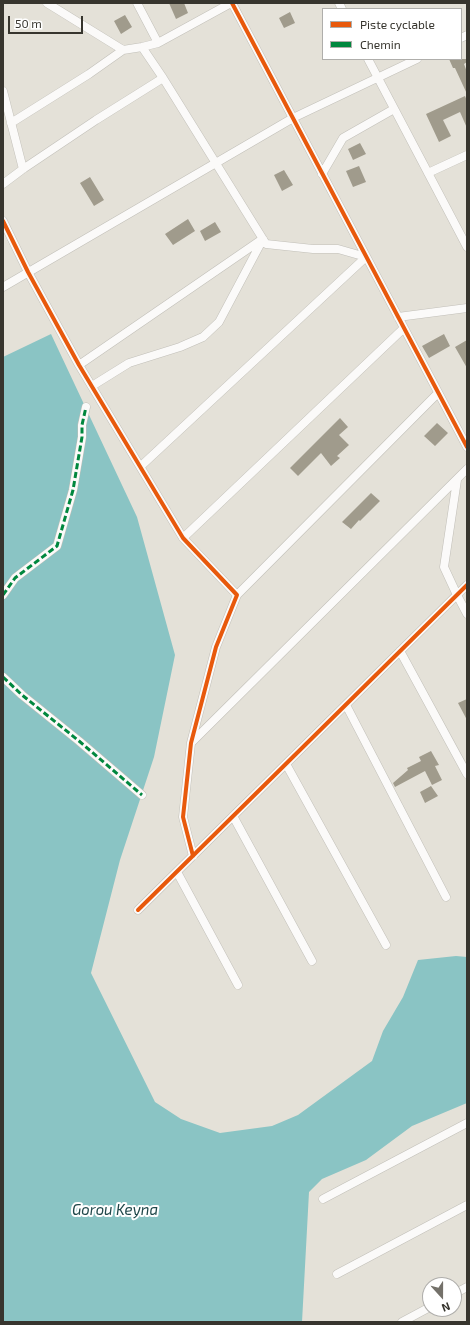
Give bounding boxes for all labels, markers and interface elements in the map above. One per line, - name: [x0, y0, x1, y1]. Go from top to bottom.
- scale bar: [10, 8, 85, 34]
- legend: [322, 8, 462, 60]
- text: 50 m: [15, 16, 42, 30]
- text: Piste cyclable: [360, 17, 435, 31]
- text: Chemin: [360, 37, 401, 51]
- water label: Gorou Keyna: [72, 1201, 158, 1219]
- north arrow: [422, 1277, 462, 1317]
- text: N: [440, 1300, 452, 1315]

